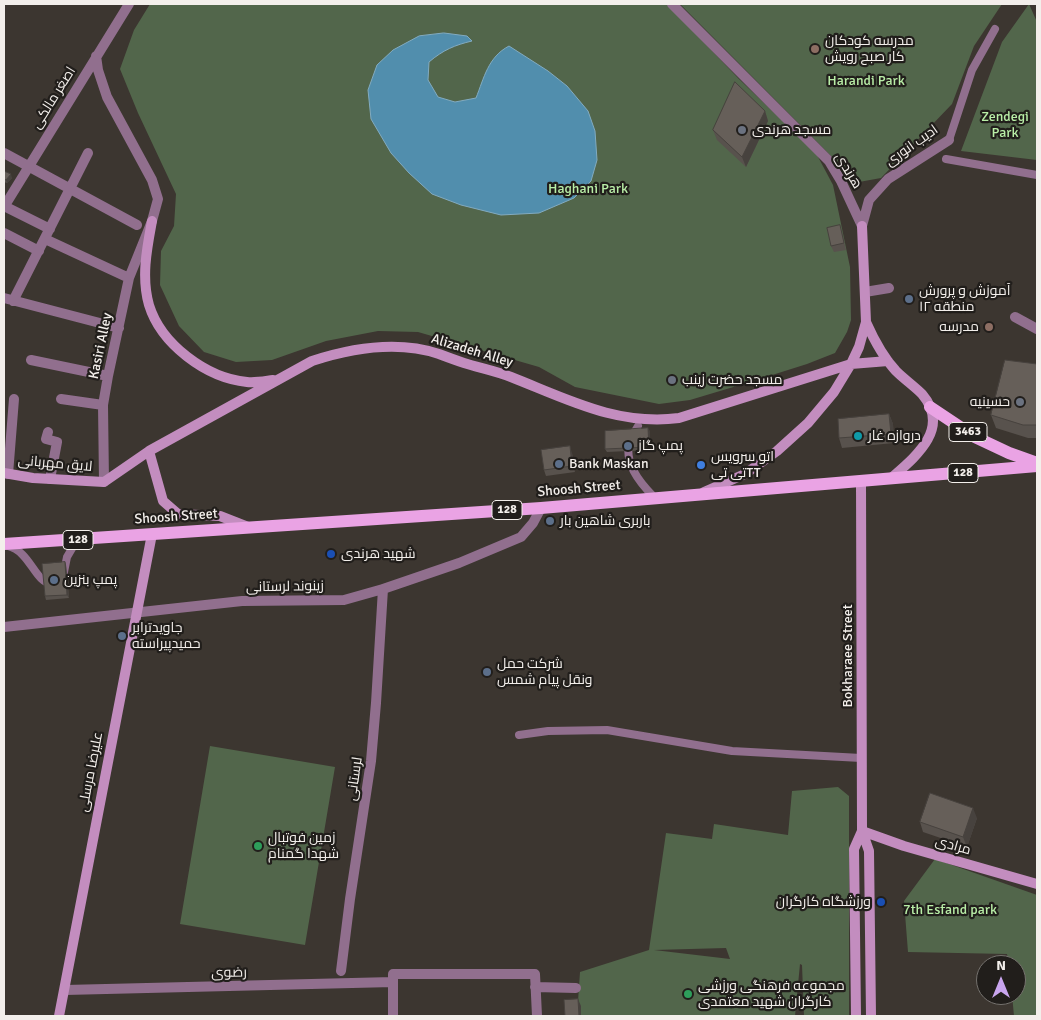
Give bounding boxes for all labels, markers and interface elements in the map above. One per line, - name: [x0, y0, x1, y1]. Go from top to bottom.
- place label: مدرسه کودکان کار صبح رویش: [825, 33, 914, 65]
- marker: مدرسه کودکان کار صبح رویش: [809, 43, 821, 55]
- street label: اصغر مالکی: [28, 64, 80, 132]
- park label: Harandi Park: [827, 73, 905, 89]
- park label: Zendegi Park: [981, 109, 1029, 142]
- place label: مسجد هرندی: [752, 122, 831, 138]
- street label: ادیب انوری: [882, 122, 942, 170]
- marker: مسجد هرندی: [736, 124, 748, 136]
- street label: هرندی: [831, 150, 865, 192]
- park label: Haghani Park: [548, 181, 628, 197]
- place label: آموزش و پرورش منطقه ۱۲: [919, 283, 1010, 316]
- marker: آموزش و پرورش منطقه ۱۲: [903, 293, 915, 305]
- street label: Kasiri Alley: [86, 311, 116, 381]
- place label: مدرسه: [939, 319, 979, 335]
- marker: مدرسه: [983, 321, 995, 333]
- street label: Alizadeh Alley: [429, 331, 515, 371]
- place label: مسجد حضرت زینب: [682, 372, 783, 388]
- marker: مسجد حضرت زینب: [666, 374, 678, 386]
- place label: حسینیه: [970, 394, 1010, 410]
- marker: حسینیه: [1014, 396, 1026, 408]
- road number: 3463: [949, 422, 987, 442]
- place label: دروازه غار: [868, 428, 921, 444]
- marker: دروازه غار: [852, 430, 864, 442]
- place label: پمپ گاز: [638, 438, 683, 454]
- marker: پمپ گاز: [622, 440, 634, 452]
- place label: اتو سرویس تی تیTT: [711, 449, 774, 482]
- street label: لایق مهربانی: [17, 452, 93, 476]
- place label: Bank Maskan: [569, 456, 649, 472]
- marker: Bank Maskan: [553, 458, 565, 470]
- marker: اتو سرویس تی تیTT: [695, 459, 707, 471]
- road number: 128: [948, 463, 978, 482]
- street label: Shoosh Street: [537, 477, 621, 501]
- road number: 128: [492, 500, 522, 520]
- street label: Shoosh Street: [134, 506, 218, 528]
- place label: باربری شاهین بار: [560, 513, 650, 529]
- marker: باربری شاهین بار: [544, 515, 556, 527]
- road number: 128: [63, 530, 93, 550]
- place label: شهید هرندی: [341, 546, 416, 562]
- marker: شهید هرندی: [325, 548, 337, 560]
- place label: پمپ بنزین: [64, 572, 117, 588]
- marker: پمپ بنزین: [48, 574, 60, 586]
- street label: زینوند لرستانی: [246, 578, 324, 596]
- street label: Bokharaee Street: [840, 604, 856, 708]
- place label: جاویدترابر حمیدپیراسته: [132, 620, 200, 652]
- marker: جاویدترابر حمیدپیراسته: [116, 630, 128, 642]
- place label: شرکت حمل ونقل پیام شمس: [497, 656, 592, 689]
- marker: شرکت حمل ونقل پیام شمس: [481, 666, 493, 678]
- street label: علیرضا مرسلی: [75, 731, 107, 813]
- street label: لرستانی: [344, 756, 366, 802]
- place label: زمین فوتبال شهدا گمنام: [268, 830, 339, 862]
- street label: مرادی: [933, 833, 973, 859]
- marker: زمین فوتبال شهدا گمنام: [252, 840, 264, 852]
- place label: ورزشگاه کارگران: [776, 894, 871, 910]
- marker: ورزشگاه کارگران: [875, 896, 887, 908]
- park label: 7th Esfand park: [903, 902, 997, 918]
- north arrow: [976, 955, 1026, 1005]
- text: N: [996, 957, 1006, 974]
- street label: رضوی: [211, 964, 247, 982]
- place label: مجموعه فرهنگی ورزشی کارگران شهید معتمدی: [698, 978, 845, 1010]
- marker: مجموعه فرهنگی ورزشی کارگران شهید معتمدی: [682, 988, 694, 1000]

